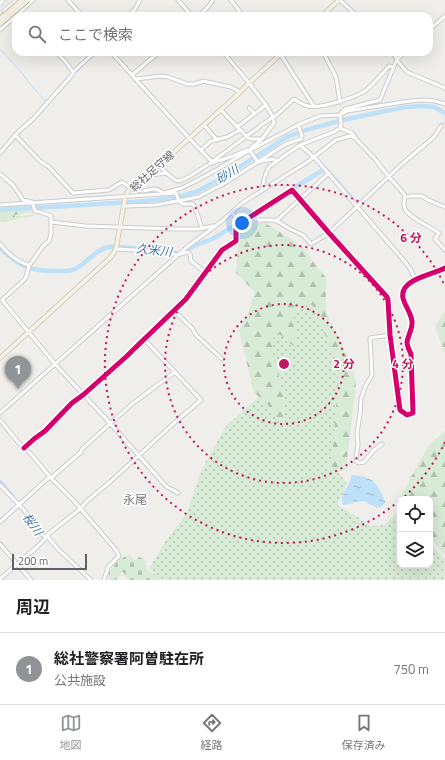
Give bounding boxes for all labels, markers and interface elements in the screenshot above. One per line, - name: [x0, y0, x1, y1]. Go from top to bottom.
- search box: [12, 12, 433, 56]
- icon: search: [26, 23, 48, 45]
- text: ここで検索: [58, 23, 133, 46]
- street label: 総社足守線: [126, 147, 178, 195]
- water label: 砂川: [212, 159, 244, 188]
- your location: [232, 213, 252, 233]
- text: 6 分: [400, 228, 422, 247]
- water label: 久米川: [135, 239, 175, 262]
- text: 2 分: [333, 354, 355, 373]
- text: 4 分: [392, 354, 414, 373]
- pin: 1: [5, 356, 31, 389]
- centre of rings: [277, 357, 291, 371]
- district label: 永尾: [123, 490, 147, 509]
- map controls: [397, 496, 433, 568]
- button: locate: [397, 496, 433, 532]
- water label: 桜川: [18, 509, 49, 541]
- button: layers: [397, 532, 433, 568]
- scale bar: [12, 552, 87, 571]
- text: 200 m: [18, 553, 48, 569]
- text: 周辺: [16, 594, 50, 620]
- text: 総社警察署阿曽駐在所: [54, 647, 204, 670]
- text: 1: [25, 659, 33, 679]
- text: 750 m: [393, 659, 429, 679]
- text: 公共施設: [54, 670, 106, 690]
- tab: 地図: [60, 712, 82, 753]
- tab: 経路: [201, 712, 223, 753]
- tab: 保存済み: [342, 712, 386, 753]

